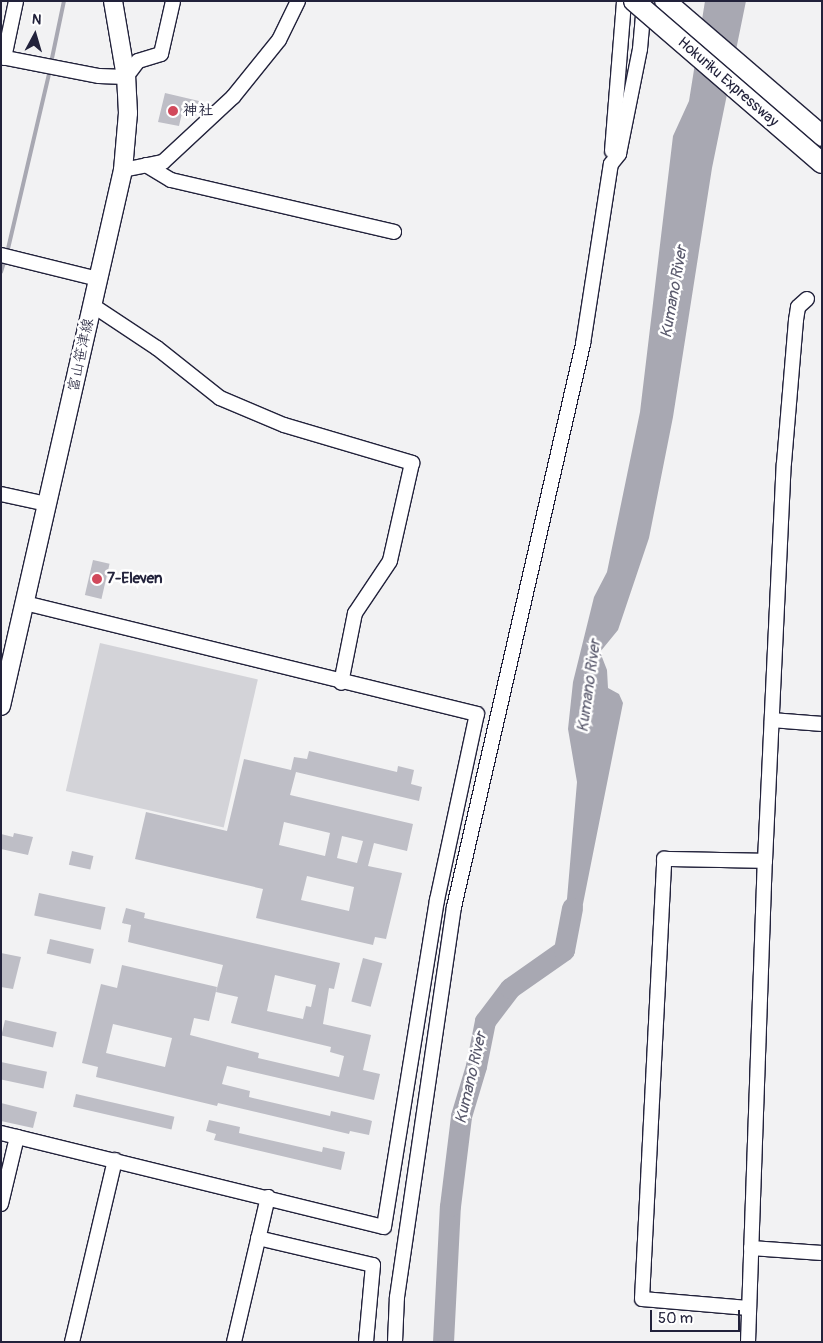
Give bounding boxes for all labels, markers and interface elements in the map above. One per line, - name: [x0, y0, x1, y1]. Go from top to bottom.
- north arrow: [10, 10, 60, 60]
- text: N: [31, 11, 42, 29]
- street label: Hokuriku Expressway: [674, 33, 782, 131]
- place label: 神社: [183, 102, 213, 120]
- marker: 神社: [167, 105, 179, 117]
- water label: Kumano River: [656, 244, 692, 340]
- street label: 富山笹津線: [64, 316, 98, 394]
- place label: 7-Eleven: [107, 570, 162, 588]
- marker: 7-Eleven: [91, 573, 103, 585]
- water label: Kumano River: [573, 639, 605, 733]
- water label: Kumano River: [451, 1030, 491, 1126]
- scale bar: [653, 1300, 743, 1332]
- text: 50 m: [658, 1309, 693, 1328]

